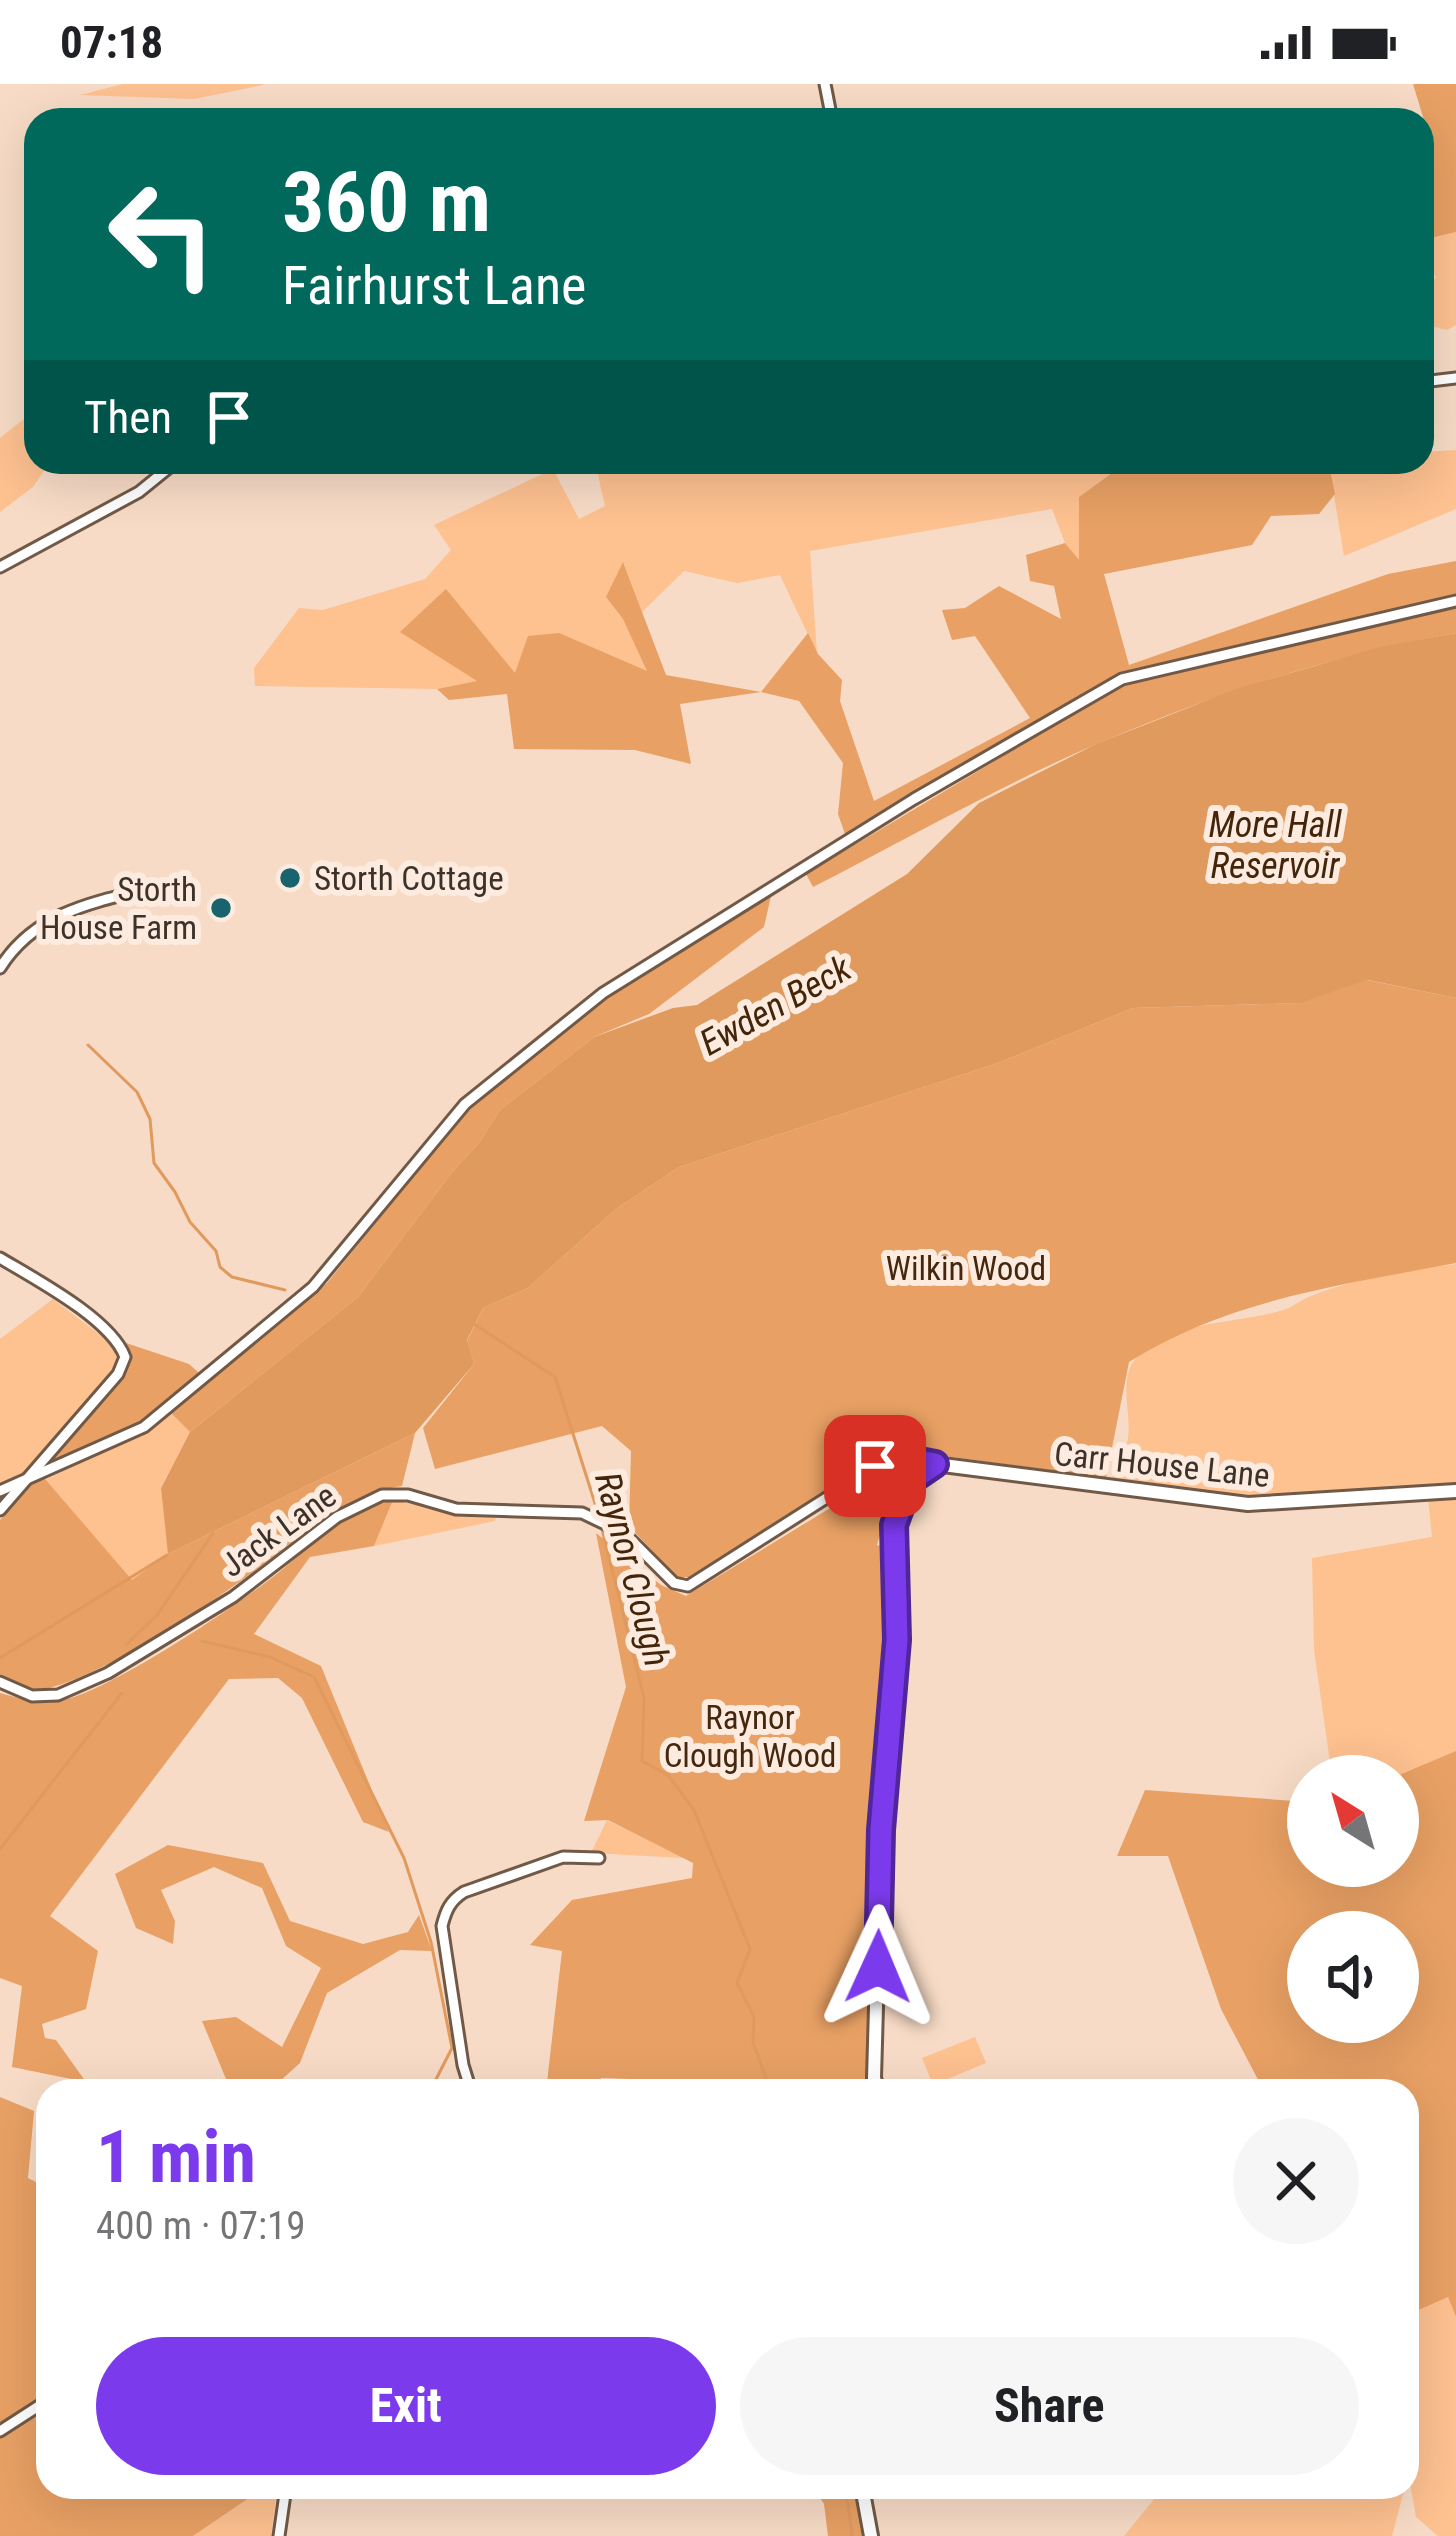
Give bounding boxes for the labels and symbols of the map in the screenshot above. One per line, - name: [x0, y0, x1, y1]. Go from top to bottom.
- water label: More Hall Reservoir: [1208, 804, 1343, 887]
- place label: Storth Cottage: [314, 859, 504, 898]
- marker: Storth Cottage: [277, 865, 303, 891]
- place label: Storth House Farm: [40, 870, 197, 947]
- marker: Storth House Farm: [208, 895, 234, 921]
- water label: Ewden Beck: [693, 947, 859, 1064]
- park label: Wilkin Wood: [886, 1249, 1046, 1288]
- pin: [824, 1415, 926, 1517]
- street label: Carr House Lane: [1052, 1434, 1272, 1495]
- water label: Raynor Clough: [586, 1468, 678, 1671]
- street label: Jack Lane: [213, 1476, 343, 1585]
- park label: Raynor Clough Wood: [664, 1698, 836, 1775]
- north arrow: [1287, 1755, 1419, 1887]
- position arrow: [815, 1904, 941, 2030]

